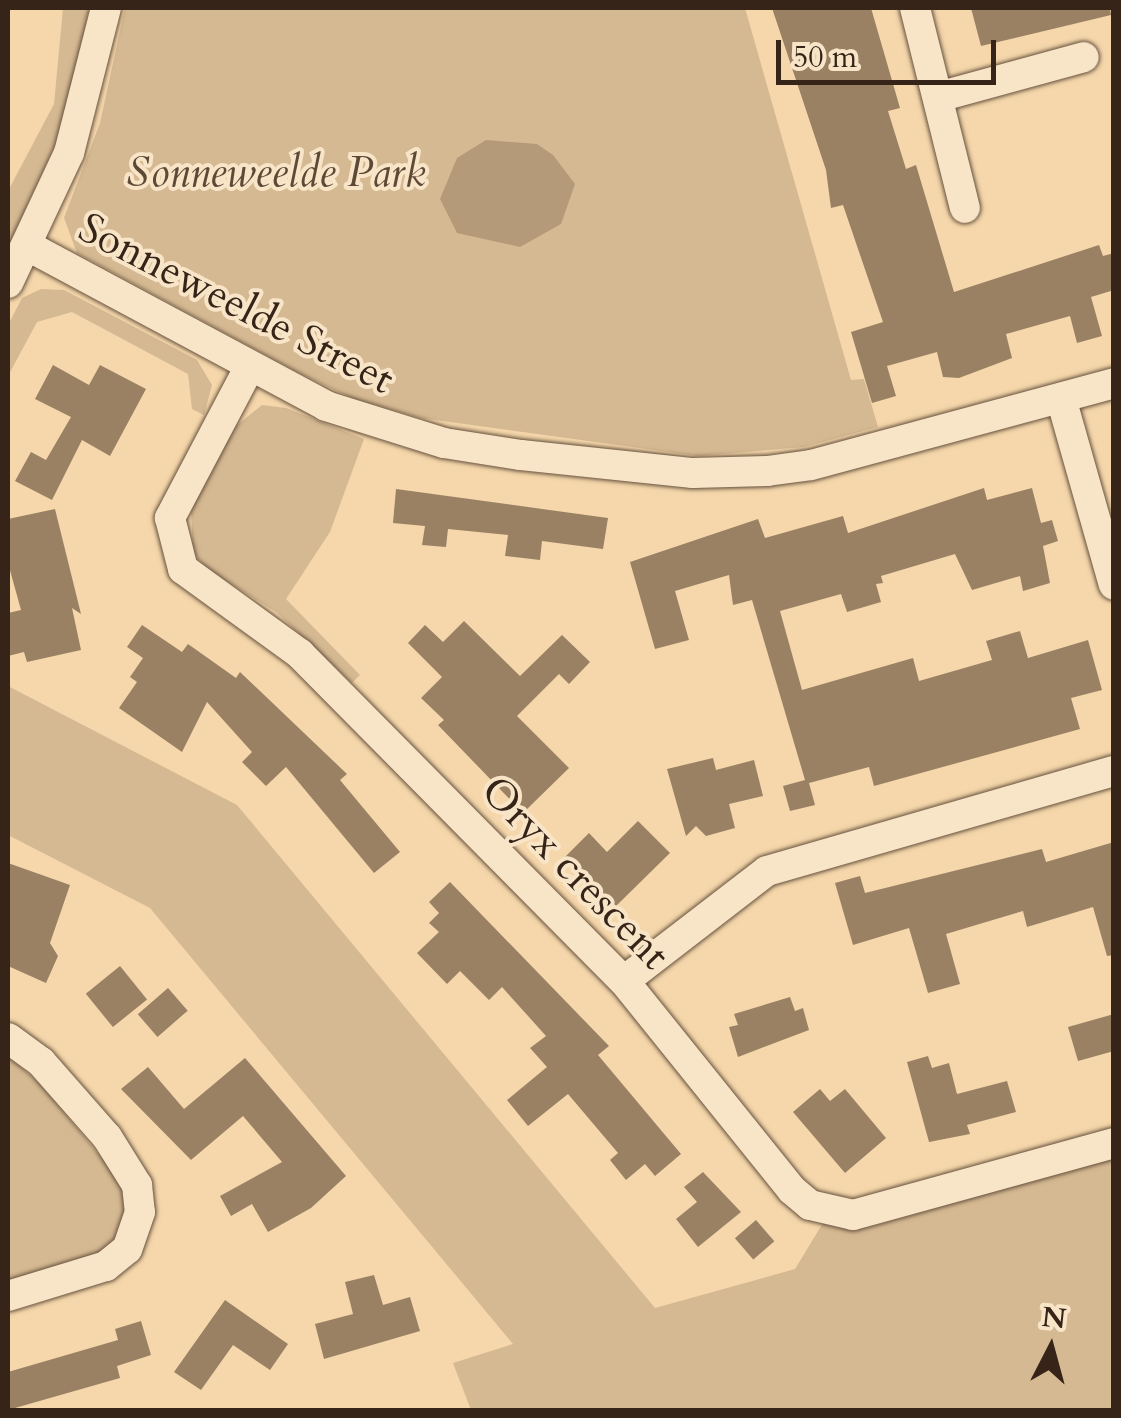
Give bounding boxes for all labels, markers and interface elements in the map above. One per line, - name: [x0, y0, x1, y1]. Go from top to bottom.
- scale bar: [781, 20, 1001, 82]
- text: 50 m: [793, 37, 857, 78]
- park label: Sonneweelde Park: [126, 148, 426, 198]
- street label: Sonneweelde Street: [70, 203, 402, 405]
- street label: Oryx crescent: [470, 766, 680, 980]
- north arrow: [1001, 1298, 1101, 1398]
- text: N: [1040, 1298, 1068, 1338]

